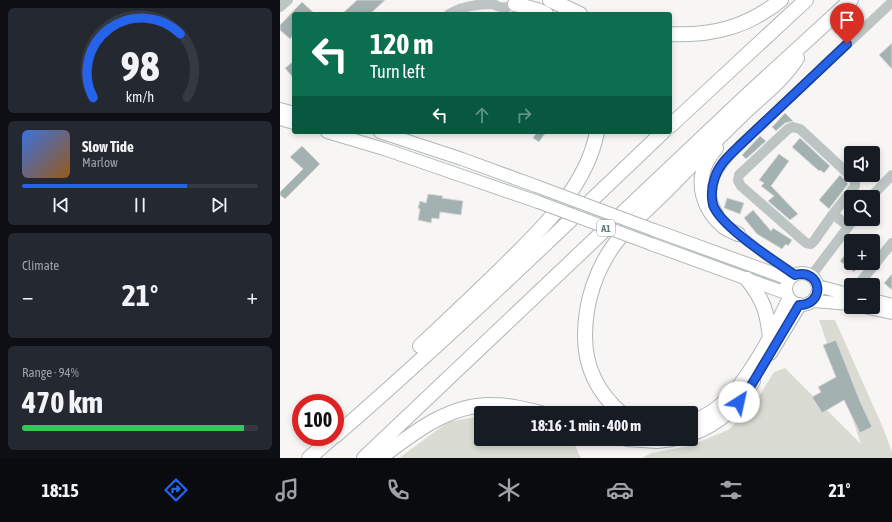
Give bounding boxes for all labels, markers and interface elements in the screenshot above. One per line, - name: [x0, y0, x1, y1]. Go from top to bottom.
- pin: [830, 3, 864, 44]
- icon: arrive: [836, 9, 858, 31]
- icon: left: [304, 28, 356, 80]
- text: 120 m: [370, 28, 433, 60]
- text: 98: [120, 42, 160, 90]
- text: Turn left: [370, 61, 425, 82]
- text: km/h: [126, 89, 154, 105]
- icon: left: [429, 104, 451, 126]
- icon: ahead: [471, 104, 493, 126]
- icon: right: [513, 104, 535, 126]
- text: Slow Tide: [82, 138, 134, 155]
- map controls: [844, 146, 880, 314]
- button: sound: [844, 146, 880, 182]
- text: Marlow: [82, 155, 118, 170]
- button: search: [844, 190, 880, 226]
- icon: previous: [50, 194, 72, 216]
- icon: pause: [129, 194, 151, 216]
- icon: next: [208, 194, 230, 216]
- road number: A1: [597, 220, 615, 236]
- button: +: [844, 234, 880, 270]
- text: Climate: [22, 258, 59, 273]
- text: 21°: [122, 278, 158, 312]
- button: −: [844, 278, 880, 314]
- text: −: [22, 283, 33, 309]
- text: +: [247, 283, 258, 309]
- text: Range · 94%: [22, 365, 79, 380]
- position arrow: [718, 381, 760, 423]
- text: 470 km: [22, 385, 103, 419]
- speed limit sign: 100: [292, 394, 344, 446]
- text: 18:16 · 1 min · 400 m: [531, 417, 641, 434]
- icon: directions: [162, 476, 190, 504]
- icon: music: [273, 476, 301, 504]
- icon: phone: [384, 476, 412, 504]
- icon: climate: [495, 476, 523, 504]
- icon: car: [606, 476, 634, 504]
- icon: filters: [717, 476, 745, 504]
- text: 18:15: [42, 480, 79, 501]
- text: 21°: [828, 480, 850, 501]

